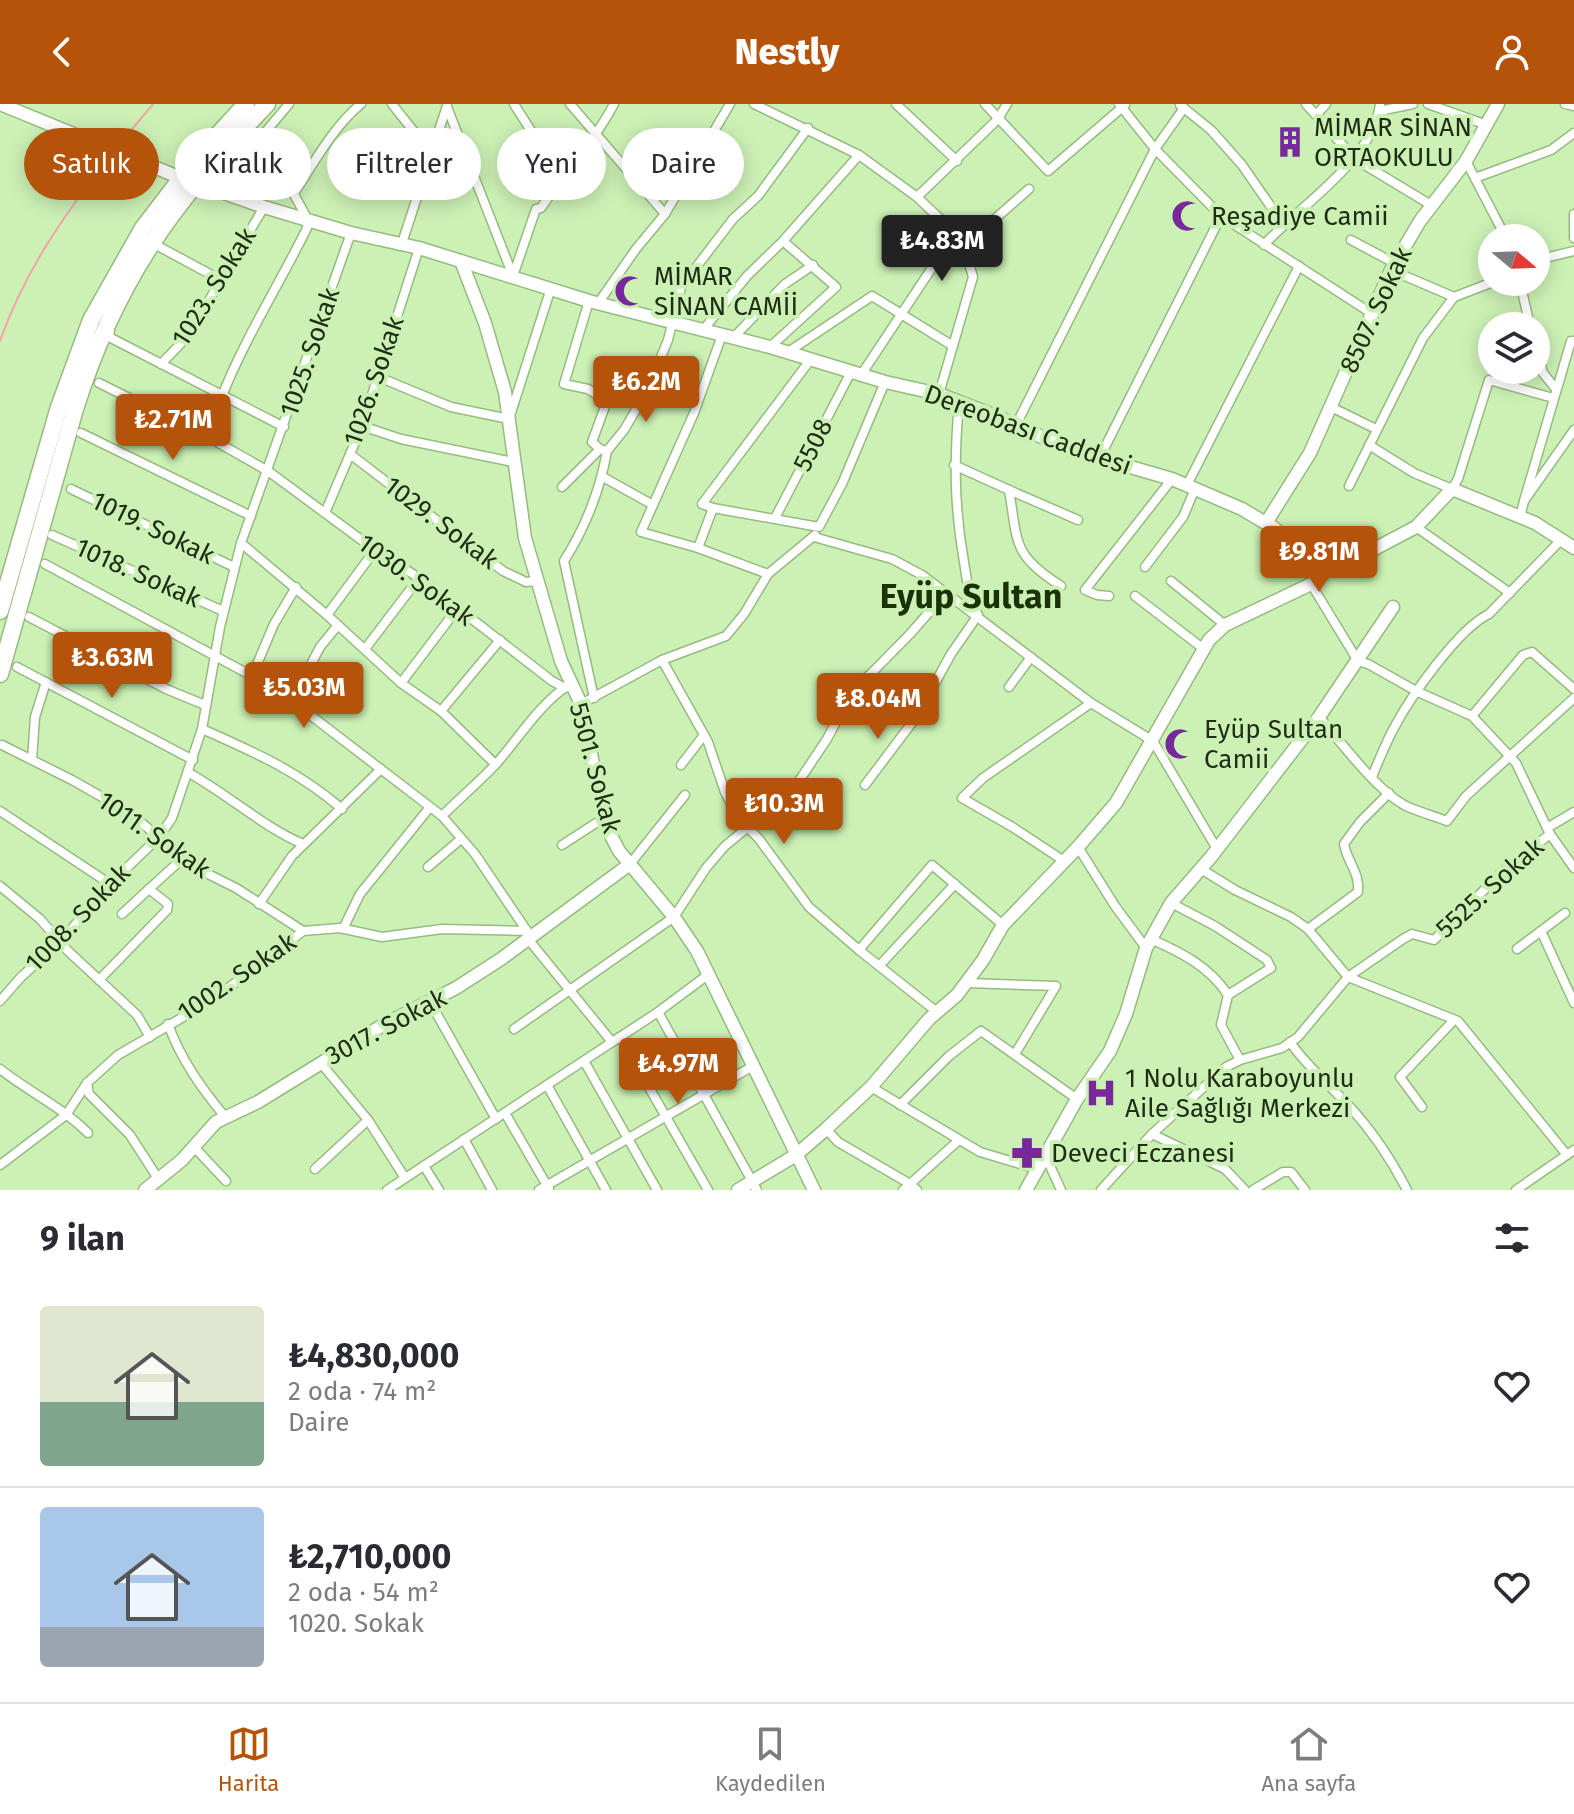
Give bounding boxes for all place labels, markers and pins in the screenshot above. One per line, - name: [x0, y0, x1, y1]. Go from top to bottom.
- place label: MİMAR SİNAN ORTAOKULU: [1314, 112, 1472, 173]
- building icon: MİMAR SİNAN ORTAOKULU: [1273, 125, 1307, 159]
- mosque icon: Reşadiye Camii: [1170, 199, 1204, 233]
- place label: Reşadiye Camii: [1211, 201, 1389, 232]
- pin: ₺4.83M: [877, 215, 1007, 283]
- place label: MİMAR SİNAN CAMİİ: [654, 261, 798, 322]
- mosque icon: MİMAR SİNAN CAMİİ: [613, 274, 647, 308]
- pin: ₺6.2M: [590, 356, 702, 424]
- pin: ₺2.71M: [108, 394, 238, 462]
- pin: ₺9.81M: [1254, 526, 1384, 594]
- pin: ₺3.63M: [47, 632, 177, 700]
- pin: ₺5.03M: [239, 662, 369, 730]
- pin: ₺8.04M: [813, 673, 943, 741]
- place label: Eyüp Sultan Camii: [1204, 714, 1343, 775]
- mosque icon: Eyüp Sultan Camii: [1163, 727, 1197, 761]
- pin: ₺10.3M: [719, 778, 849, 846]
- pin: ₺4.97M: [613, 1038, 743, 1106]
- place label: 1 Nolu Karaboyunlu Aile Sağlığı Merkezi: [1125, 1063, 1355, 1124]
- hospital icon: 1 Nolu Karaboyunlu Aile Sağlığı Merkezi: [1084, 1076, 1118, 1110]
- pharmacy icon: Deveci Eczanesi: [1010, 1136, 1044, 1170]
- place label: Deveci Eczanesi: [1051, 1138, 1235, 1169]

